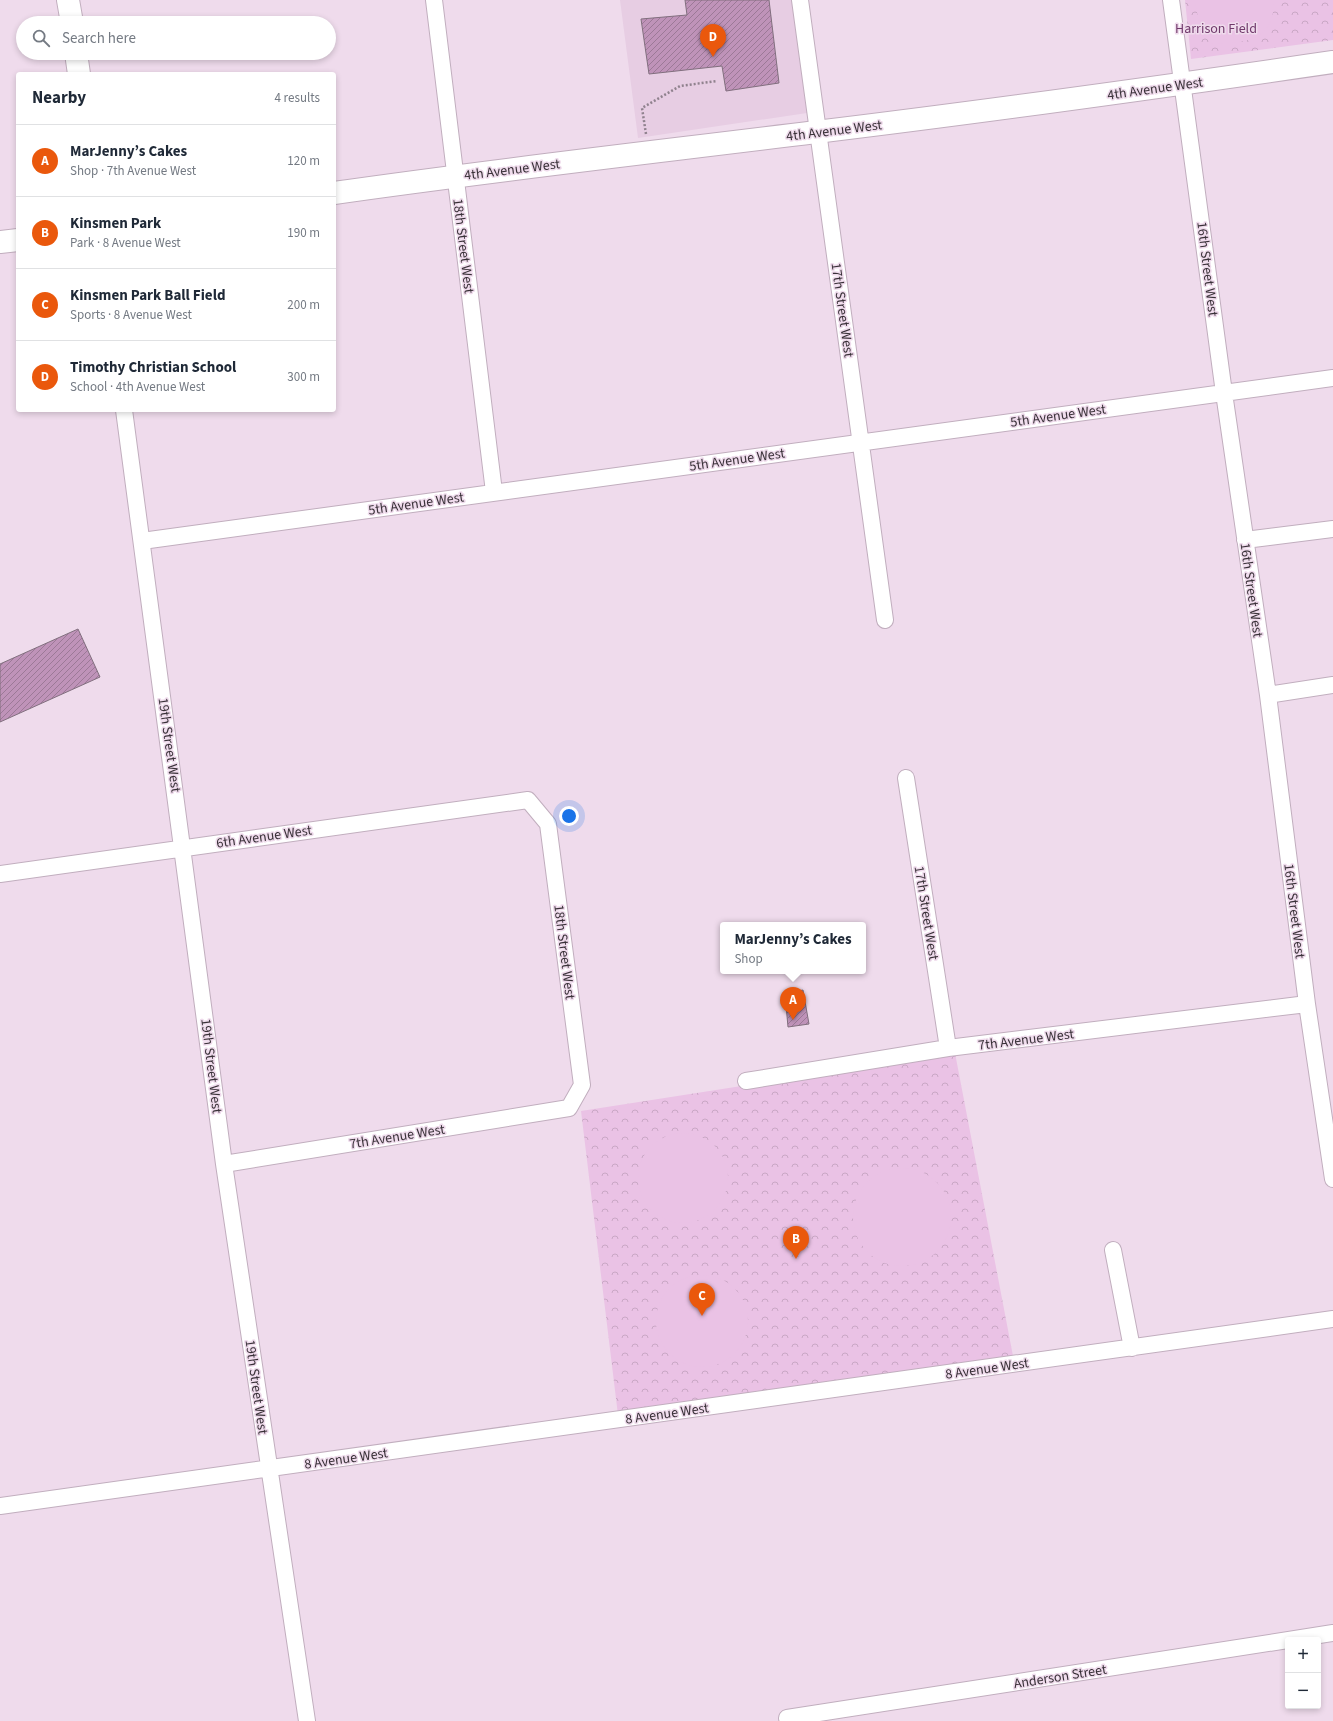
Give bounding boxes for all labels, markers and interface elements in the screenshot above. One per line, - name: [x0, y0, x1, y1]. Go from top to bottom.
- search box: [16, 16, 336, 60]
- park label: Harrison Field: [1175, 19, 1257, 39]
- pin: D: [700, 24, 726, 57]
- icon: search: [30, 27, 52, 49]
- text: Search here: [62, 28, 136, 49]
- street label: 4th Avenue West: [1106, 72, 1204, 106]
- text: Nearby: [32, 86, 86, 110]
- text: 4 results: [275, 89, 320, 107]
- street label: 4th Avenue West: [785, 115, 883, 147]
- text: MarJenny’s Cakes: [70, 141, 187, 162]
- text: A: [41, 152, 49, 170]
- text: 120 m: [287, 152, 320, 170]
- street label: 4th Avenue West: [463, 154, 561, 186]
- text: Shop · 7th Avenue West: [70, 162, 196, 180]
- street label: 18th Street West: [447, 198, 479, 295]
- text: Kinsmen Park: [70, 213, 161, 234]
- street label: 16th Street West: [1191, 221, 1223, 318]
- text: B: [41, 224, 49, 242]
- text: 190 m: [287, 224, 320, 242]
- text: Park · 8 Avenue West: [70, 234, 181, 252]
- street label: 17th Street West: [825, 262, 859, 359]
- text: Kinsmen Park Ball Field: [70, 285, 226, 306]
- text: C: [41, 296, 49, 314]
- text: 200 m: [287, 296, 320, 314]
- text: Sports · 8 Avenue West: [70, 306, 192, 324]
- text: Timothy Christian School: [70, 357, 236, 378]
- text: D: [41, 368, 49, 386]
- text: 300 m: [287, 368, 320, 386]
- text: School · 4th Avenue West: [70, 378, 205, 396]
- street label: 5th Avenue West: [1009, 399, 1107, 433]
- street label: 5th Avenue West: [688, 443, 786, 477]
- street label: 5th Avenue West: [367, 487, 465, 521]
- street label: 16th Street West: [1234, 542, 1268, 639]
- street label: 19th Street West: [152, 697, 186, 794]
- your location: [559, 806, 579, 826]
- street label: 6th Avenue West: [215, 820, 313, 854]
- street label: 16th Street West: [1278, 863, 1310, 960]
- street label: 17th Street West: [909, 865, 943, 962]
- street label: 18th Street West: [548, 904, 580, 1001]
- popup: [720, 922, 866, 974]
- text: MarJenny’s Cakes: [734, 929, 852, 950]
- text: Shop: [734, 950, 763, 968]
- pin: A: [780, 987, 806, 1020]
- street label: 19th Street West: [195, 1018, 227, 1115]
- street label: 7th Avenue West: [977, 1024, 1075, 1056]
- street label: 7th Avenue West: [348, 1120, 447, 1154]
- pin: B: [783, 1226, 809, 1259]
- pin: C: [689, 1283, 715, 1316]
- street label: 19th Street West: [239, 1339, 273, 1436]
- street label: 8 Avenue West: [944, 1353, 1030, 1385]
- street label: 8 Avenue West: [624, 1398, 710, 1430]
- street label: 8 Avenue West: [303, 1443, 389, 1475]
- map controls: [1285, 1637, 1321, 1709]
- button: +: [1285, 1637, 1321, 1673]
- street label: Anderson Street: [1012, 1660, 1108, 1694]
- button: −: [1285, 1673, 1321, 1709]

